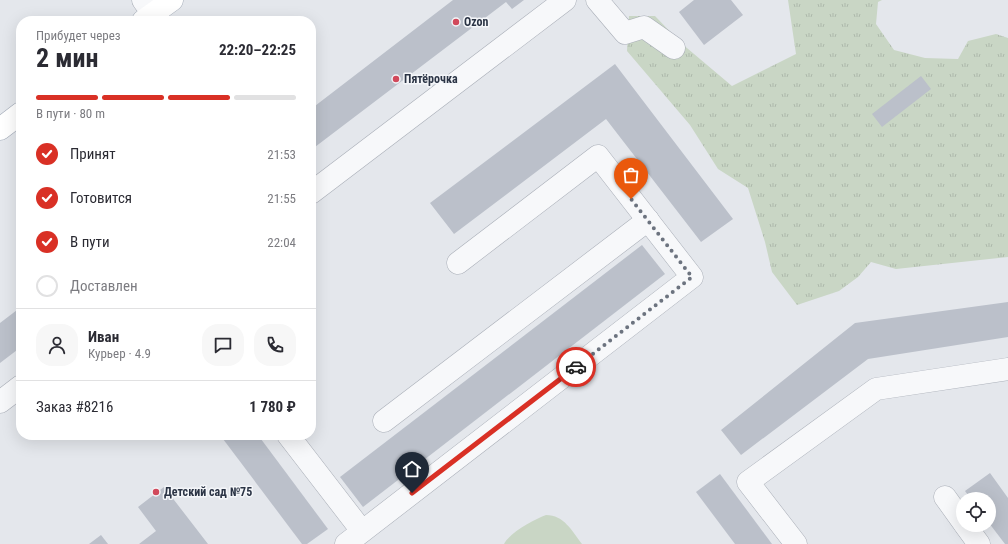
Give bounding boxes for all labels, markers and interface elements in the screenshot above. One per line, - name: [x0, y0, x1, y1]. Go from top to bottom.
- place label: Ozon: [464, 15, 489, 29]
- marker: Ozon: [451, 17, 461, 27]
- text: Прибудет через: [36, 28, 121, 43]
- text: 22:20–22:25: [219, 41, 296, 59]
- text: 2 мин: [36, 43, 98, 73]
- place label: Пятёрочка: [404, 72, 458, 86]
- marker: Пятёрочка: [391, 74, 401, 84]
- text: В пути · 80 m: [36, 106, 105, 121]
- icon: check: [36, 143, 58, 165]
- text: Принят: [70, 145, 116, 163]
- text: 21:53: [267, 147, 296, 162]
- pin: [614, 158, 648, 199]
- icon: bag: [620, 164, 642, 186]
- icon: check: [36, 187, 58, 209]
- text: Готовится: [70, 189, 132, 207]
- text: 21:55: [267, 191, 296, 206]
- icon: check: [36, 231, 58, 253]
- text: В пути: [70, 233, 110, 251]
- text: 22:04: [267, 235, 296, 250]
- text: Доставлен: [70, 277, 138, 295]
- button: person: [36, 324, 78, 366]
- button: chat: [202, 324, 244, 366]
- button: phone: [254, 324, 296, 366]
- text: Иван: [88, 328, 119, 346]
- text: Курьер · 4.9: [88, 346, 151, 361]
- courier: [556, 347, 596, 387]
- icon: car: [565, 356, 587, 378]
- text: Заказ #8216: [36, 398, 113, 416]
- text: 1 780 ₽: [249, 398, 296, 416]
- pin: [395, 452, 429, 493]
- icon: home: [401, 458, 423, 480]
- place label: Детский сад №75: [164, 485, 252, 499]
- marker: Детский сад №75: [151, 487, 161, 497]
- map controls: [956, 492, 996, 532]
- button: locate: [956, 492, 996, 532]

